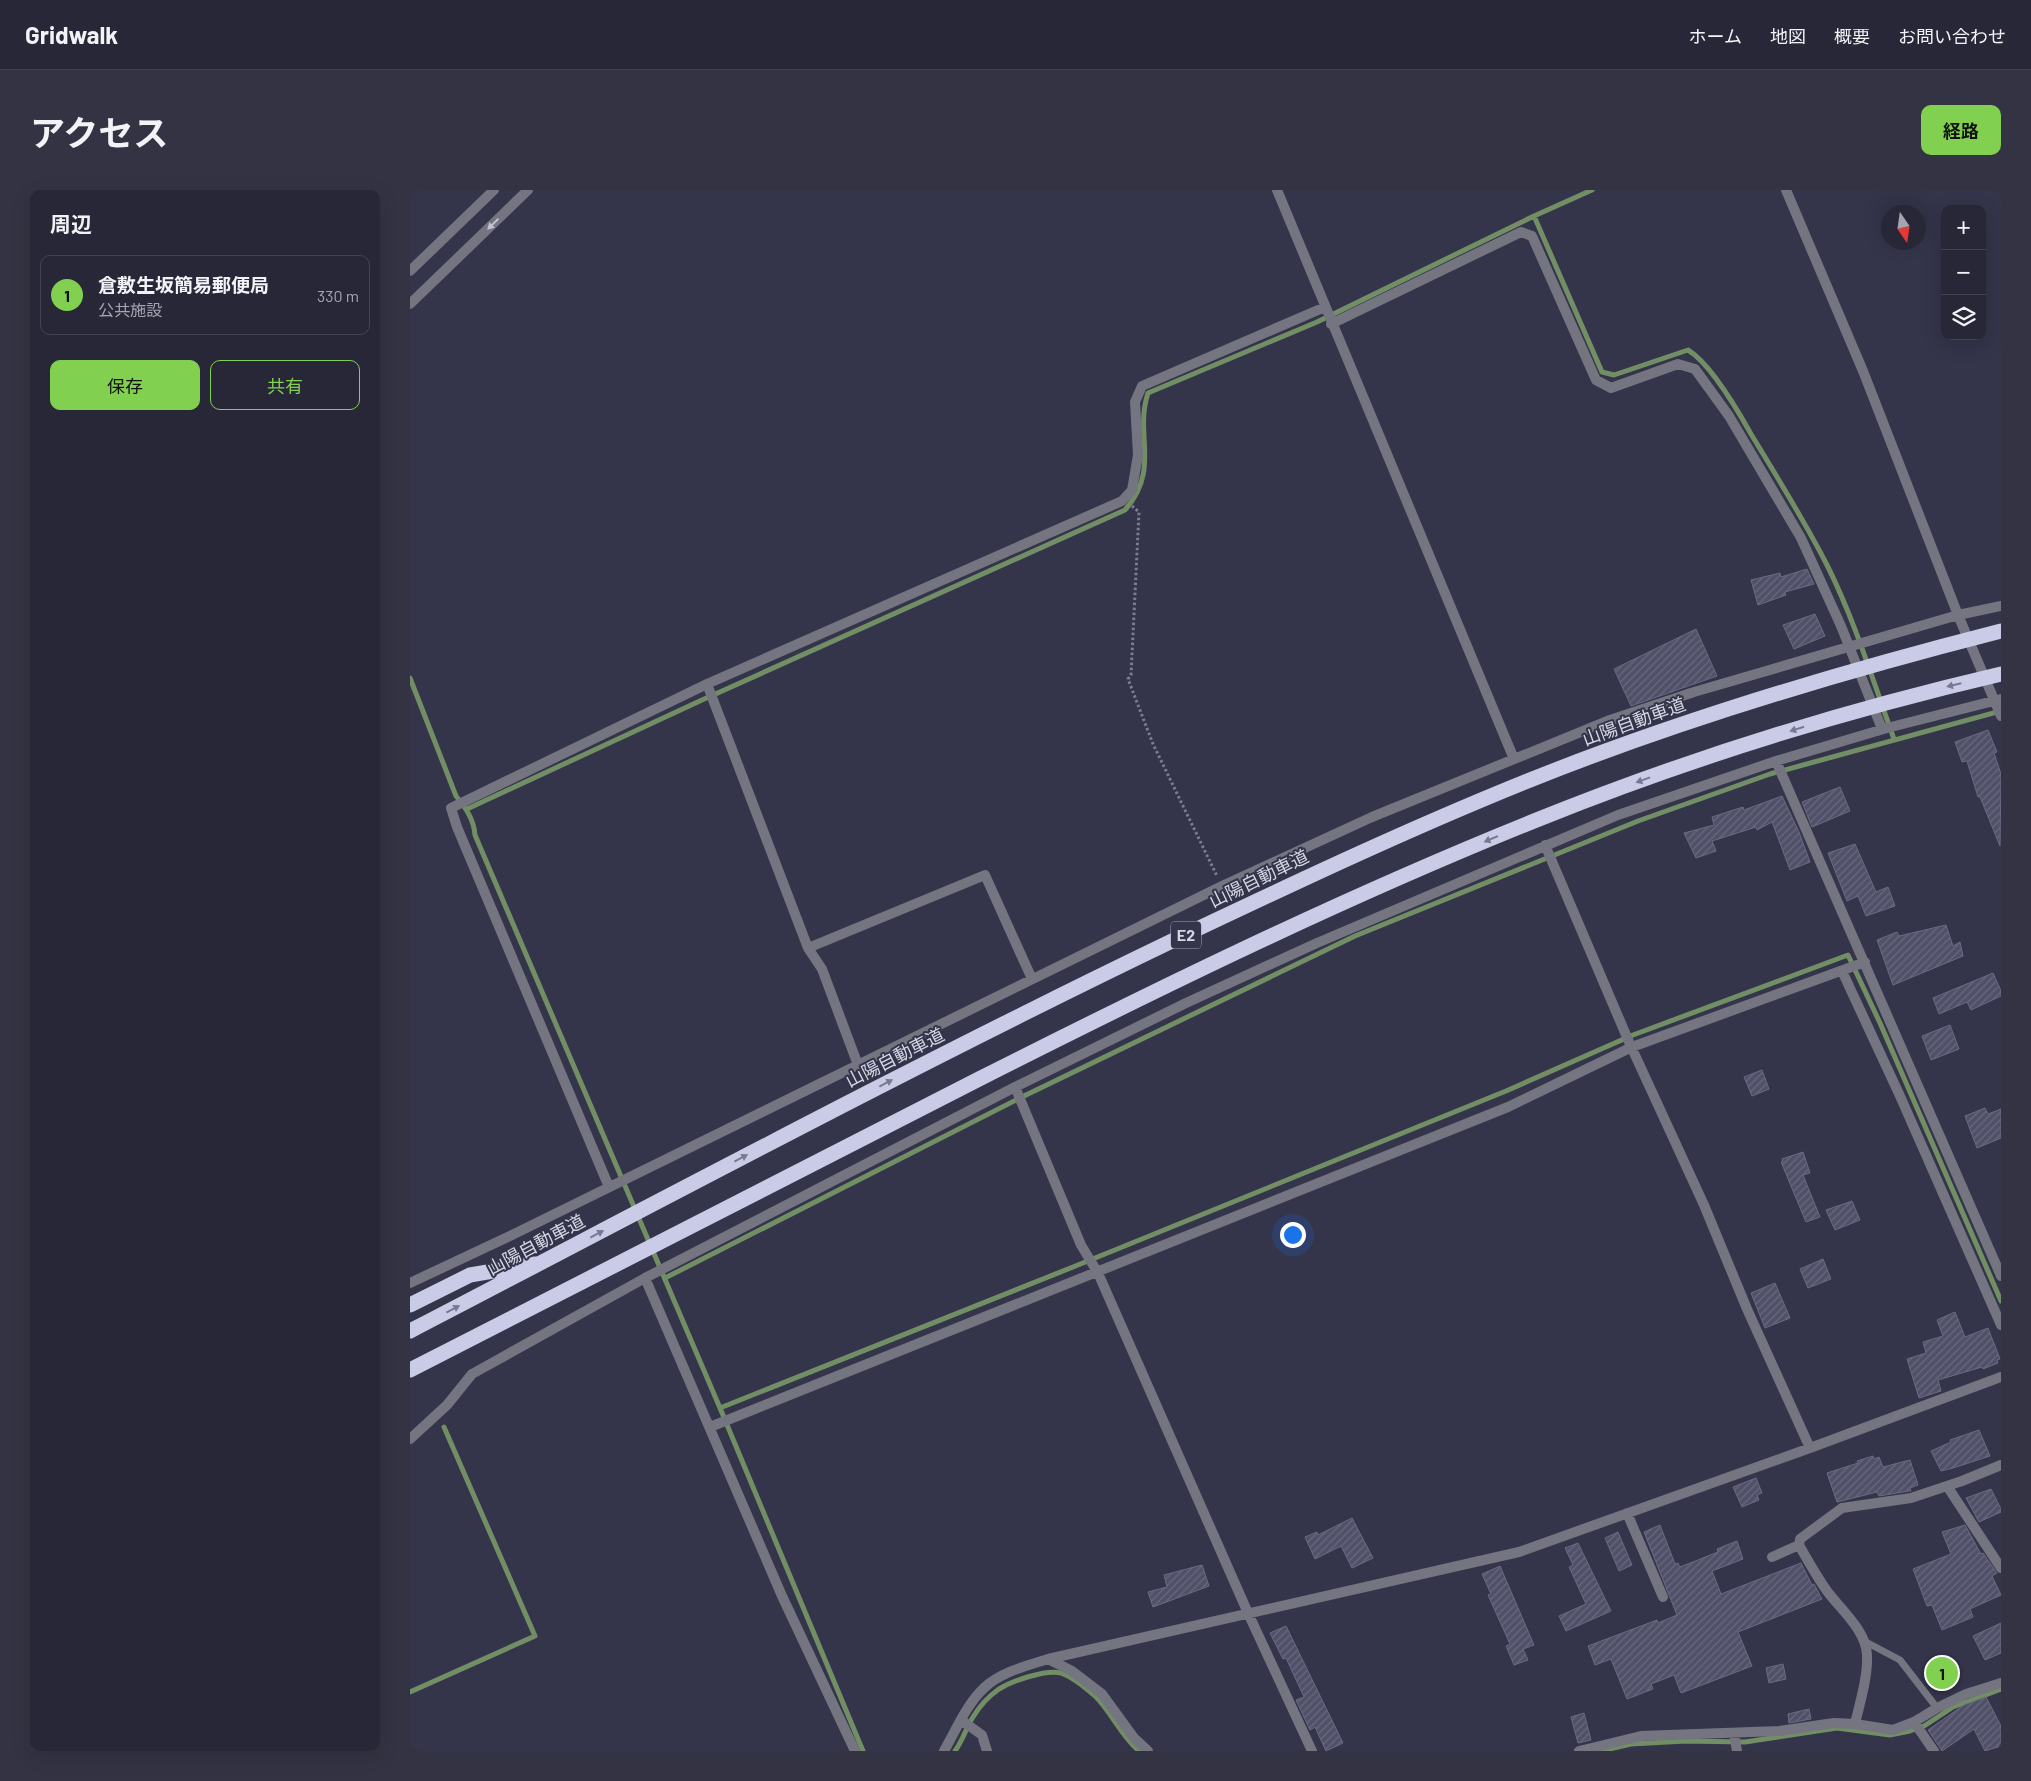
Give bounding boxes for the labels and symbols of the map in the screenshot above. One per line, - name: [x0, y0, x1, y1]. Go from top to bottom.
- north arrow: [1881, 205, 1926, 250]
- one-way arrow: [487, 218, 499, 230]
- one-way arrow: [1946, 681, 1961, 689]
- street label: 山陽自動車道: [1579, 692, 1688, 750]
- one-way arrow: [1789, 725, 1804, 733]
- one-way arrow: [1636, 777, 1650, 785]
- one-way arrow: [1484, 836, 1498, 844]
- street label: 山陽自動車道: [1205, 845, 1312, 912]
- road number: E2: [1171, 922, 1201, 948]
- street label: 山陽自動車道: [841, 1023, 948, 1091]
- one-way arrow: [878, 1079, 893, 1087]
- one-way arrow: [735, 1154, 748, 1163]
- street label: 山陽自動車道: [483, 1209, 588, 1279]
- your location: [1280, 1222, 1306, 1248]
- one-way arrow: [590, 1230, 604, 1238]
- one-way arrow: [446, 1305, 460, 1313]
- pin: 1: [1926, 1654, 1958, 1692]

